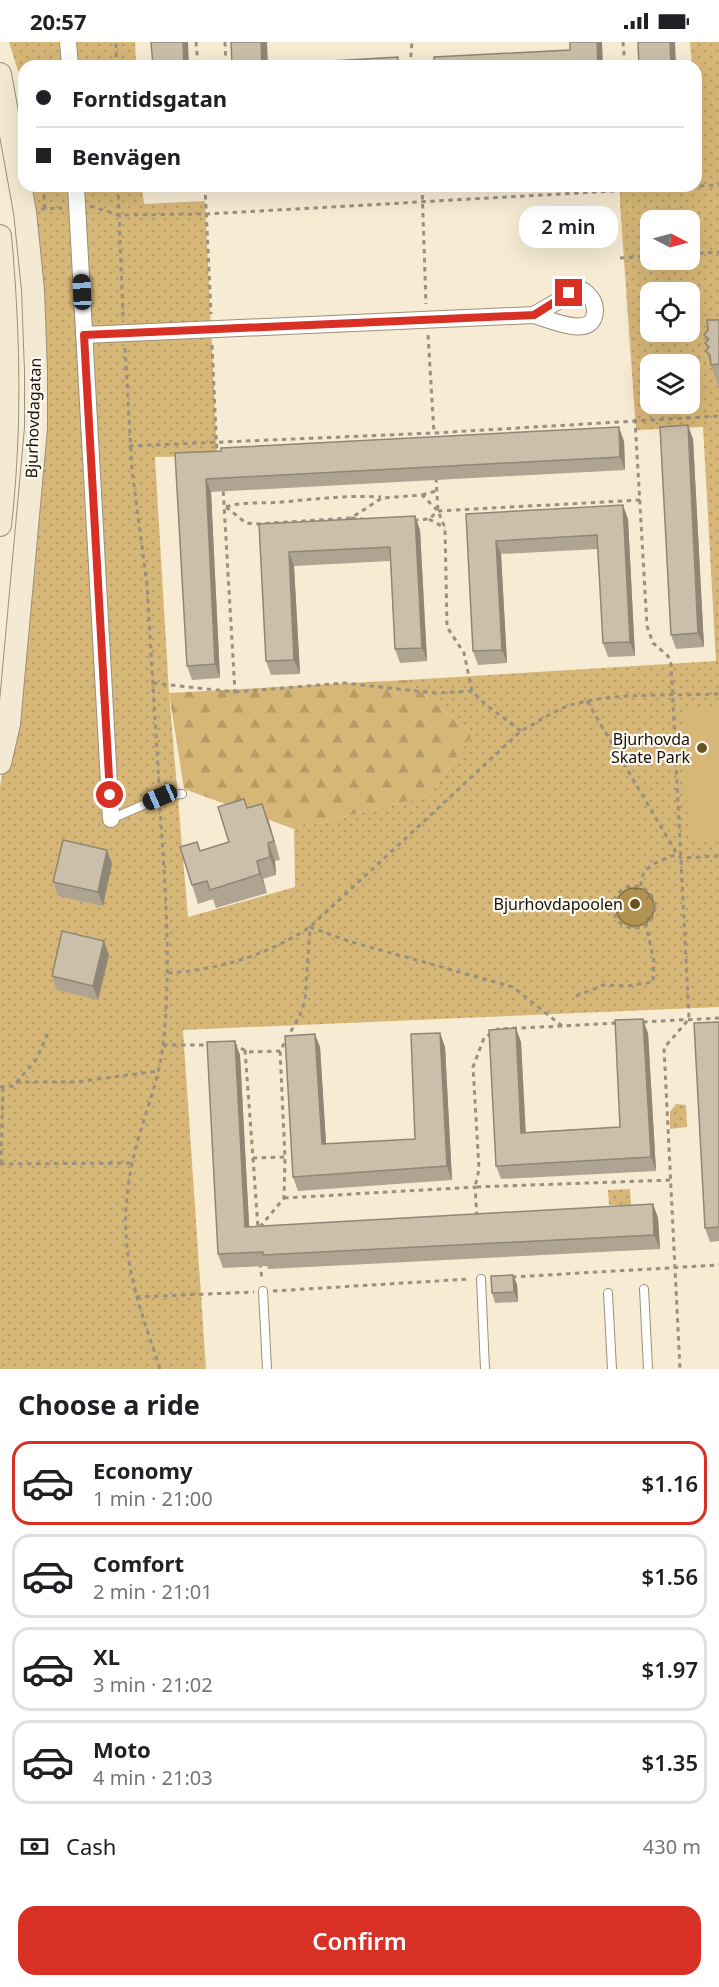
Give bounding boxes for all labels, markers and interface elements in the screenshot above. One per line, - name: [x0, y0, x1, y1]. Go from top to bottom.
- text: 20:57: [30, 6, 87, 36]
- text: Forntidsgatan: [72, 83, 227, 113]
- text: Benvägen: [72, 141, 181, 171]
- callout: 2 min: [520, 206, 618, 248]
- north arrow: [640, 210, 700, 270]
- map controls: [640, 210, 700, 414]
- text: 2 min: [541, 213, 596, 240]
- car: [72, 274, 92, 310]
- route end: [555, 279, 582, 306]
- button: locate: [640, 282, 700, 342]
- button: layers: [640, 354, 700, 414]
- street label: Bjurhovdagatan: [20, 357, 46, 479]
- place label: Bjurhovda Skate Park: [611, 728, 690, 768]
- marker: Bjurhovda Skate Park: [695, 741, 709, 755]
- route start: [96, 781, 123, 808]
- car: [140, 781, 180, 813]
- place label: Bjurhovdapoolen: [494, 893, 623, 915]
- marker: Bjurhovdapoolen: [628, 897, 642, 911]
- text: Choose a ride: [18, 1386, 200, 1423]
- text: Economy: [93, 1455, 192, 1485]
- icon: car: [21, 1456, 75, 1510]
- text: $1.16: [642, 1468, 698, 1498]
- text: 1 min · 21:00: [93, 1485, 213, 1512]
- text: Comfort: [93, 1548, 184, 1578]
- icon: car: [21, 1549, 75, 1603]
- text: $1.56: [642, 1561, 698, 1591]
- text: 2 min · 21:01: [93, 1578, 213, 1605]
- text: XL: [93, 1641, 120, 1671]
- icon: car: [21, 1642, 75, 1696]
- text: $1.97: [642, 1654, 698, 1684]
- text: 3 min · 21:02: [93, 1671, 213, 1698]
- text: Moto: [93, 1734, 151, 1764]
- icon: car: [21, 1735, 75, 1789]
- text: $1.35: [642, 1747, 698, 1777]
- text: 4 min · 21:03: [93, 1764, 213, 1791]
- icon: cash: [18, 1830, 51, 1863]
- text: Cash: [66, 1831, 116, 1861]
- text: 430 m: [643, 1833, 701, 1860]
- button: Confirm: [18, 1906, 701, 1975]

